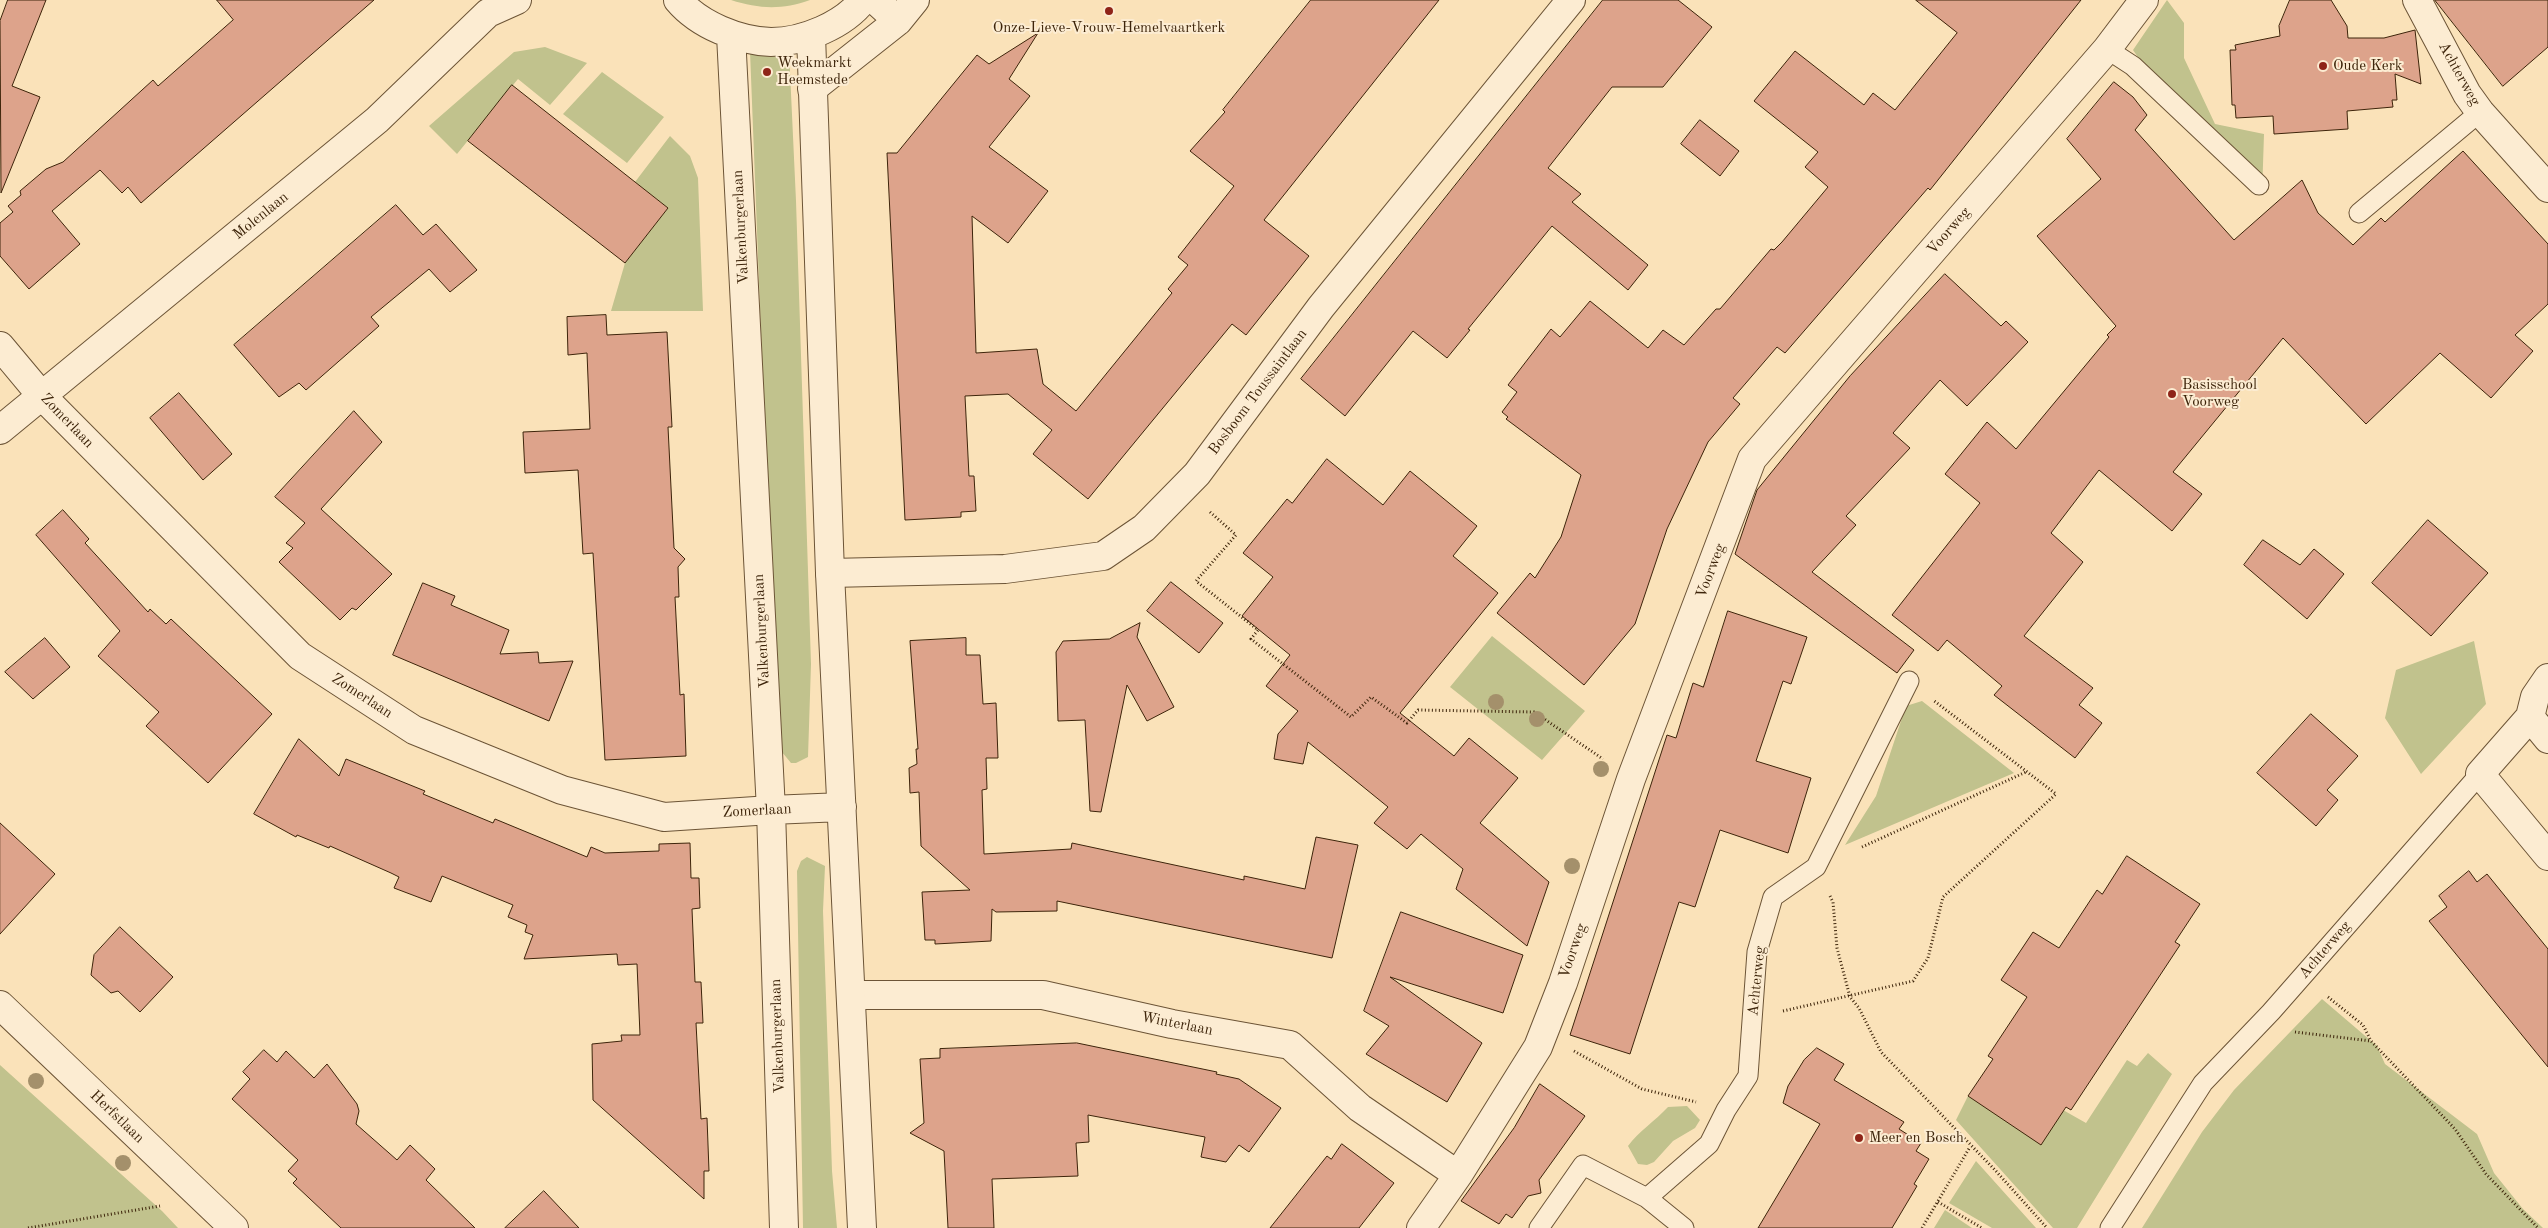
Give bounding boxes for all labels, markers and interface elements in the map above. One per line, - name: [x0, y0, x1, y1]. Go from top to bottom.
- marker: Onze-Lieve-Vrouw-Hemelvaartkerk: [1103, 5, 1115, 17]
- place label: Onze-Lieve-Vrouw-Hemelvaartkerk: [993, 19, 1225, 37]
- street label: Achterweg: [2434, 39, 2484, 109]
- place label: Weekmarkt Heemstede: [777, 54, 852, 89]
- place label: Oude Kerk: [2333, 57, 2403, 75]
- marker: Oude Kerk: [2317, 60, 2329, 72]
- marker: Weekmarkt Heemstede: [761, 66, 773, 78]
- street label: Valkenburgerlaan: [729, 169, 753, 285]
- street label: Molenlaan: [230, 188, 292, 244]
- street label: Voorweg: [1923, 204, 1975, 258]
- street label: Bosboom Toussaintlaan: [1205, 326, 1311, 458]
- place label: Basisschool Voorweg: [2182, 376, 2257, 411]
- marker: Basisschool Voorweg: [2166, 388, 2178, 400]
- street label: Zomerlaan: [37, 390, 97, 452]
- street label: Voorweg: [1692, 541, 1730, 601]
- street label: Valkenburgerlaan: [750, 573, 774, 689]
- street label: Zomerlaan: [328, 670, 396, 722]
- street label: Zomerlaan: [722, 800, 792, 822]
- street label: Achterweg: [2295, 918, 2355, 982]
- street label: Voorweg: [1555, 921, 1591, 981]
- street label: Achterweg: [1744, 945, 1770, 1017]
- street label: Valkenburgerlaan: [767, 978, 789, 1094]
- street label: Winterlaan: [1140, 1008, 1214, 1040]
- street label: Herfstlaan: [86, 1087, 148, 1147]
- place label: Meer en Bosch: [1869, 1129, 1964, 1147]
- marker: Meer en Bosch: [1853, 1132, 1865, 1144]

